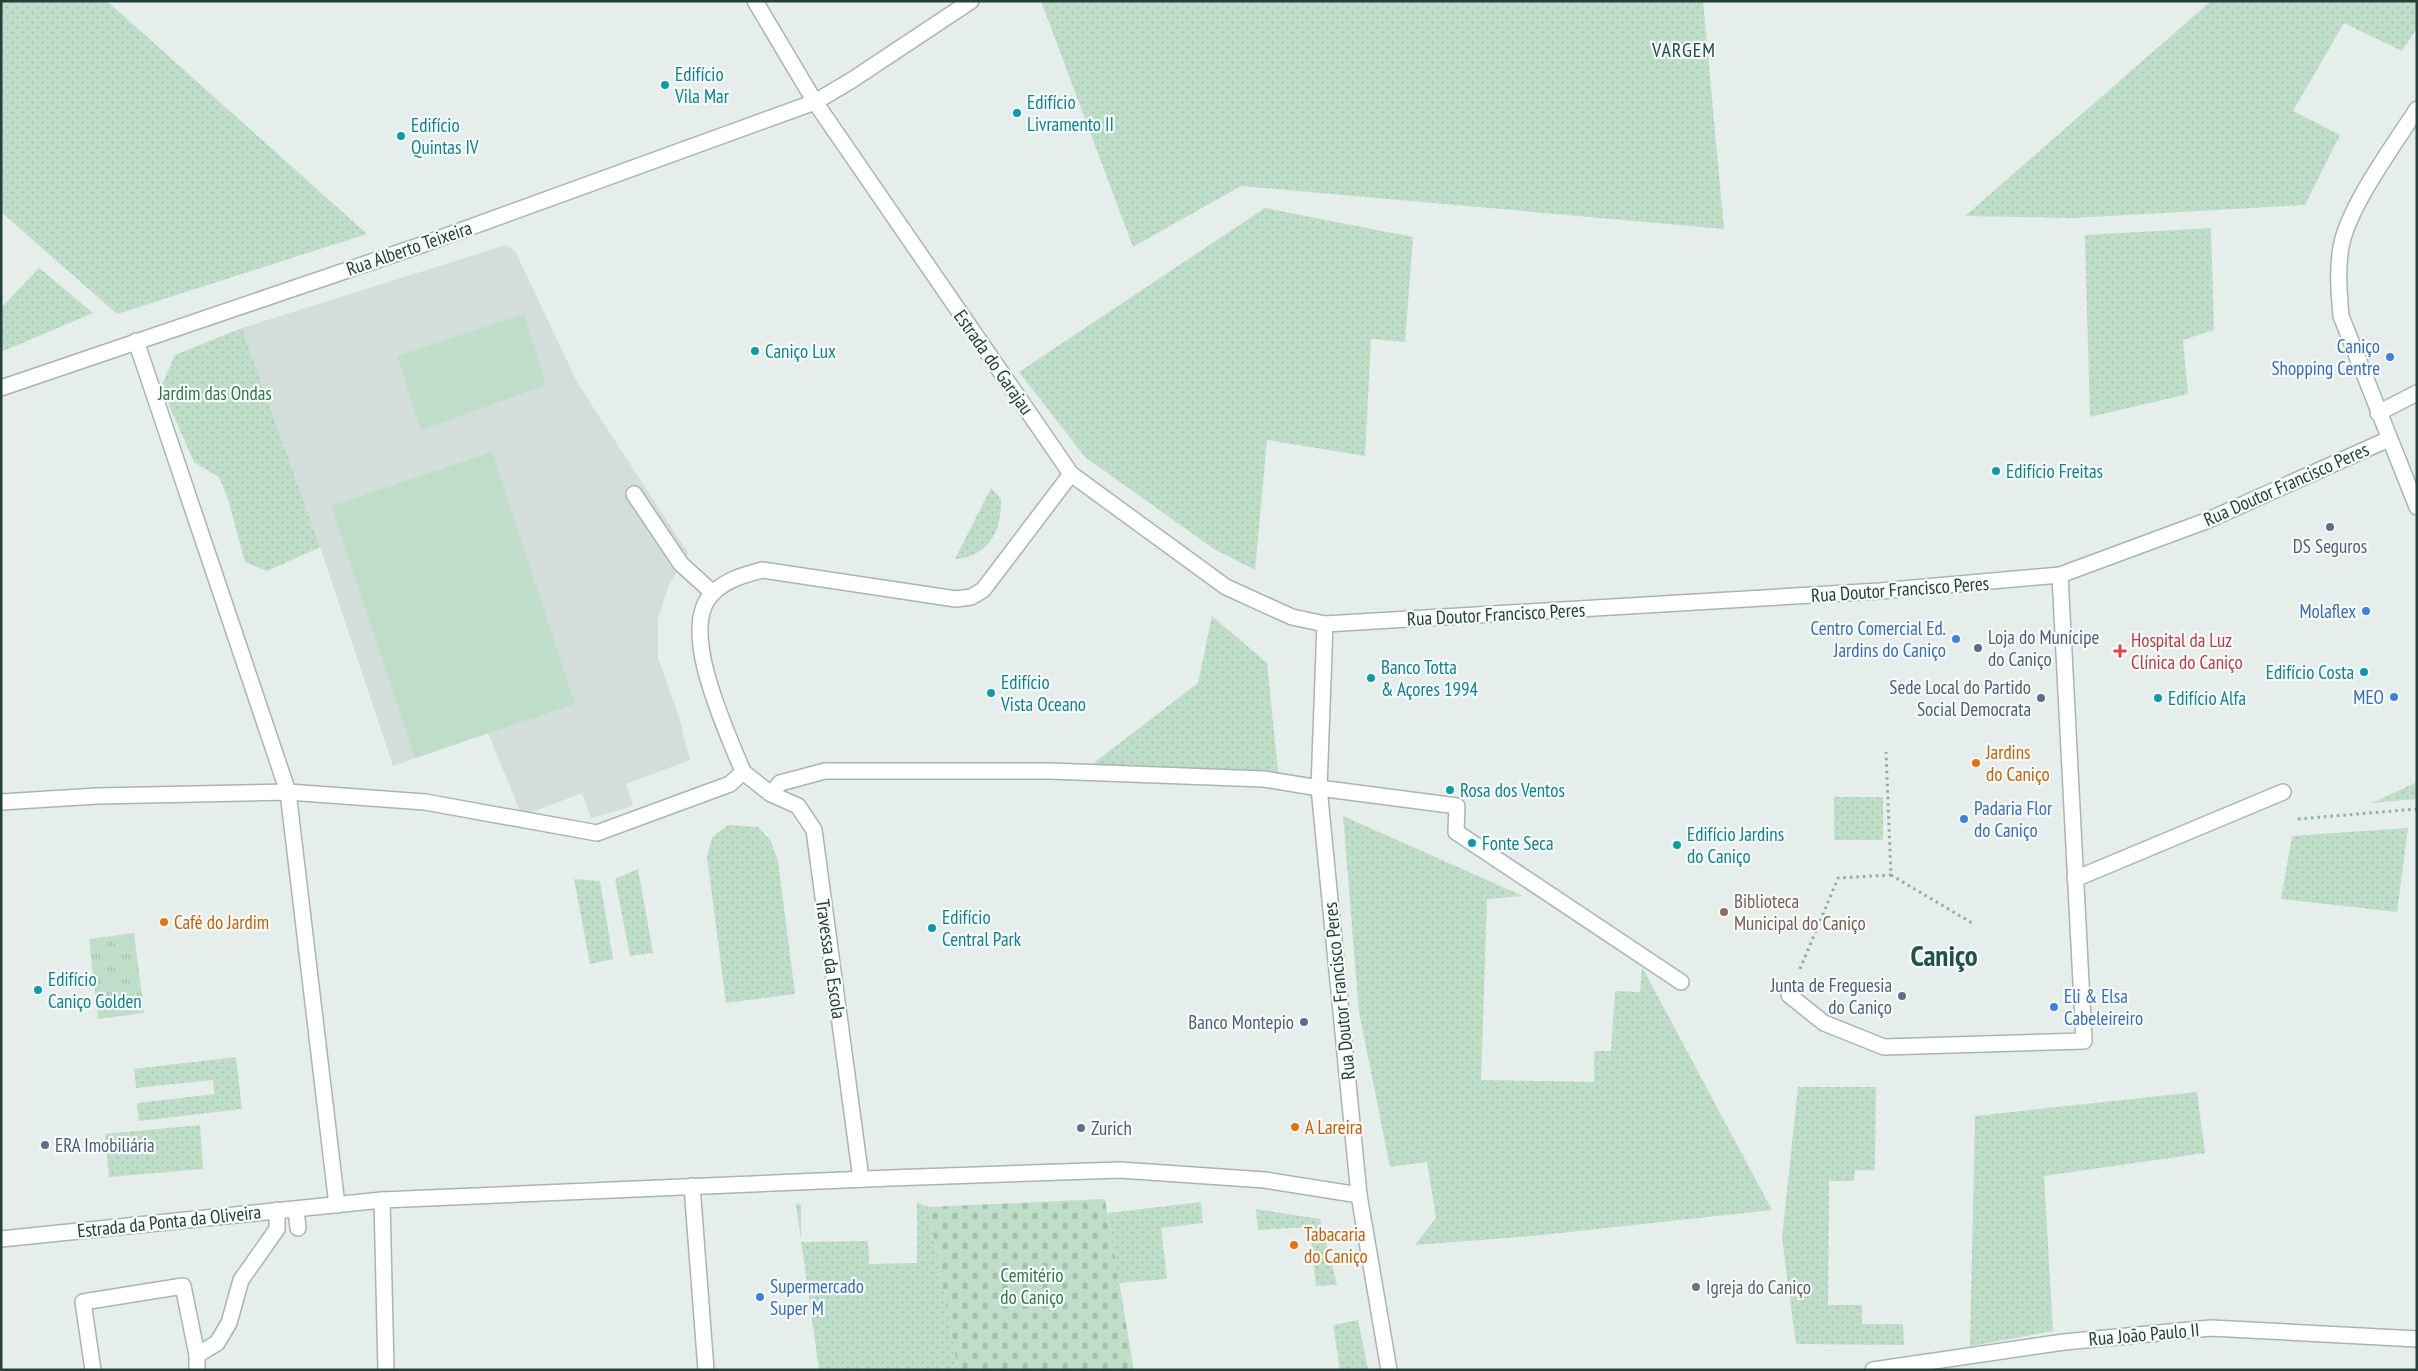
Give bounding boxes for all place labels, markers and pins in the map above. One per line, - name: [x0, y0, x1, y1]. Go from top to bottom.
- place label: Edifício Vila Mar: [674, 62, 730, 108]
- marker: Edifício Vila Mar: [659, 79, 671, 91]
- place label: Edifício Livramento II: [1027, 90, 1114, 136]
- marker: Edifício Livramento II: [1011, 107, 1023, 119]
- place label: Edifício Quintas IV: [411, 113, 479, 159]
- marker: Edifício Quintas IV: [395, 130, 407, 142]
- place label: Caniço Shopping Centre: [2271, 334, 2380, 380]
- place label: Caniço Lux: [765, 339, 836, 363]
- marker: Caniço Lux: [749, 345, 761, 357]
- marker: Caniço Shopping Centre: [2384, 351, 2396, 363]
- place label: Edifício Freitas: [2006, 459, 2103, 483]
- marker: Edifício Freitas: [1990, 465, 2002, 477]
- marker: DS Seguros: [2324, 521, 2336, 533]
- place label: DS Seguros: [2293, 534, 2367, 558]
- place label: Molaflex: [2299, 599, 2356, 623]
- marker: Molaflex: [2360, 605, 2372, 617]
- place label: Centro Comercial Ed. Jardins do Caniço: [1810, 616, 1946, 662]
- place label: Loja do Munícipe do Caniço: [1988, 625, 2099, 671]
- place label: Hospital da Luz Clínica do Caniço: [2131, 628, 2243, 674]
- marker: Centro Comercial Ed. Jardins do Caniço: [1950, 633, 1962, 645]
- marker: Loja do Munícipe do Caniço: [1972, 642, 1984, 654]
- marker: Hospital da Luz Clínica do Caniço: [2113, 644, 2127, 658]
- place label: Banco Totta & Açores 1994: [1381, 655, 1479, 701]
- place label: Edifício Costa: [2266, 660, 2354, 684]
- marker: Edifício Costa: [2358, 666, 2370, 678]
- place label: Edifício Vista Oceano: [1000, 670, 1086, 716]
- marker: Banco Totta & Açores 1994: [1365, 672, 1377, 684]
- place label: Sede Local do Partido Social Democrata: [1889, 675, 2031, 721]
- place label: MEO: [2353, 685, 2384, 709]
- place label: Edifício Alfa: [2168, 686, 2246, 710]
- marker: Edifício Vista Oceano: [985, 687, 997, 699]
- marker: MEO: [2388, 691, 2400, 703]
- marker: Sede Local do Partido Social Democrata: [2035, 692, 2047, 704]
- marker: Edifício Alfa: [2152, 692, 2164, 704]
- place label: Jardins do Caniço: [1985, 740, 2050, 786]
- marker: Jardins do Caniço: [1970, 757, 1982, 769]
- place label: Rosa dos Ventos: [1460, 778, 1565, 802]
- marker: Rosa dos Ventos: [1444, 784, 1456, 796]
- place label: Padaria Flor do Caniço: [1974, 796, 2053, 842]
- marker: Padaria Flor do Caniço: [1958, 813, 1970, 825]
- place label: Edifício Jardins do Caniço: [1687, 822, 1784, 868]
- place label: Fonte Seca: [1482, 831, 1554, 855]
- marker: Fonte Seca: [1466, 837, 1478, 849]
- marker: Edifício Jardins do Caniço: [1671, 839, 1683, 851]
- place label: Biblioteca Municipal do Caniço: [1734, 889, 1866, 935]
- place label: Edifício Central Park: [942, 905, 1022, 951]
- marker: Biblioteca Municipal do Caniço: [1718, 906, 1730, 918]
- place label: Café do Jardim: [174, 910, 269, 934]
- marker: Café do Jardim: [158, 916, 170, 928]
- marker: Edifício Central Park: [926, 922, 938, 934]
- place label: Edifício Caniço Golden: [48, 967, 142, 1013]
- place label: Junta de Freguesia do Caniço: [1770, 973, 1892, 1019]
- marker: Edifício Caniço Golden: [32, 984, 44, 996]
- place label: Eli & Elsa Cabeleireiro: [2064, 984, 2143, 1030]
- marker: Junta de Freguesia do Caniço: [1896, 990, 1908, 1002]
- marker: Eli & Elsa Cabeleireiro: [2048, 1001, 2060, 1013]
- place label: Banco Montepio: [1188, 1010, 1294, 1034]
- marker: Banco Montepio: [1298, 1016, 1310, 1028]
- place label: A Lareira: [1305, 1115, 1363, 1139]
- place label: Zurich: [1091, 1116, 1132, 1140]
- marker: A Lareira: [1289, 1121, 1301, 1133]
- marker: Zurich: [1075, 1122, 1087, 1134]
- place label: ERA Imobiliária: [55, 1133, 155, 1157]
- marker: ERA Imobiliária: [39, 1139, 51, 1151]
- place label: Tabacaria do Caniço: [1304, 1222, 1368, 1268]
- marker: Tabacaria do Caniço: [1288, 1239, 1300, 1251]
- place label: Supermercado Super M: [770, 1274, 864, 1320]
- place label: Igreja do Caniço: [1706, 1275, 1811, 1299]
- marker: Igreja do Caniço: [1690, 1281, 1702, 1293]
- marker: Supermercado Super M: [754, 1291, 766, 1303]

